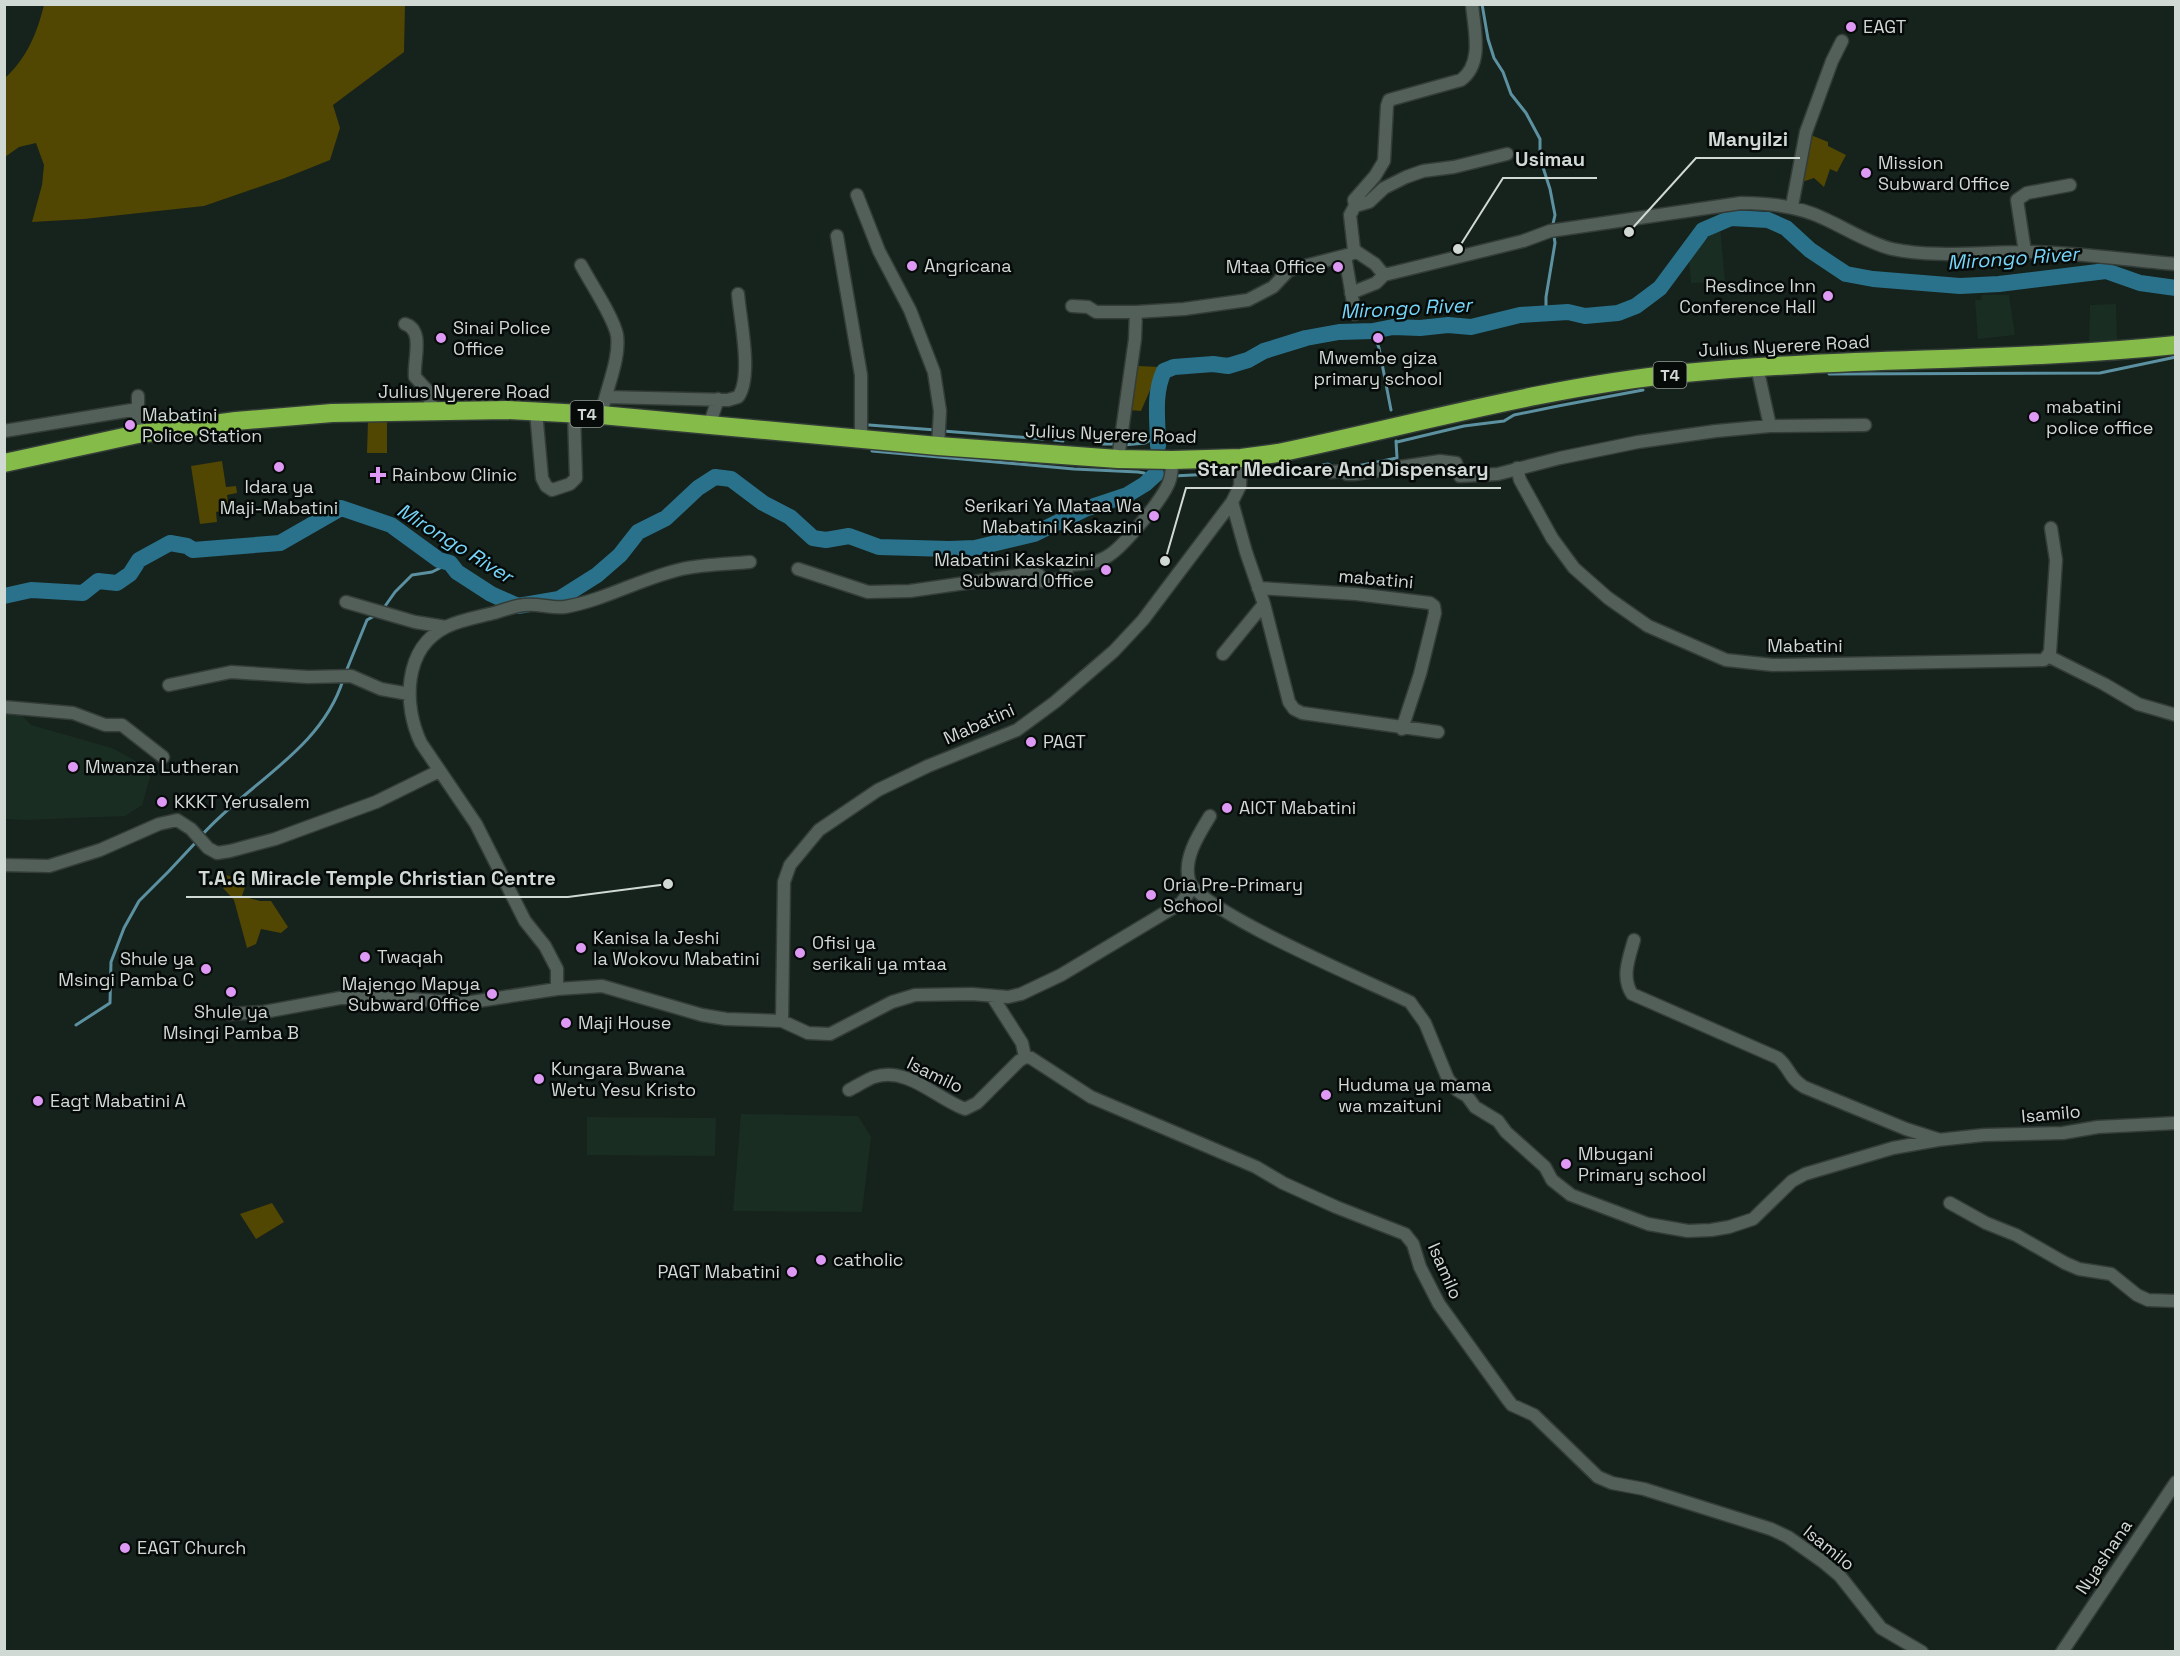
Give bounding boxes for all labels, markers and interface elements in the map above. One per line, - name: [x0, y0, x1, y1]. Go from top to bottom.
- place label: EAGT: [1863, 15, 1907, 38]
- marker: EAGT: [1844, 20, 1858, 34]
- callout: Manyilzi: [1696, 120, 1800, 158]
- text: Manyilzi: [1708, 126, 1788, 152]
- callout: Usimau: [1503, 140, 1597, 178]
- text: Usimau: [1515, 146, 1585, 172]
- place label: Mission Subward Office: [1878, 151, 2010, 195]
- marker: Mission Subward Office: [1859, 166, 1873, 180]
- water label: Mirongo River: [1946, 240, 2082, 276]
- place label: Angricana: [924, 254, 1012, 277]
- place label: Mtaa Office: [1226, 255, 1326, 278]
- marker: Angricana: [905, 259, 919, 273]
- marker: Mtaa Office: [1331, 260, 1345, 274]
- place label: Resdince Inn Conference Hall: [1679, 274, 1816, 318]
- marker: Resdince Inn Conference Hall: [1821, 289, 1835, 303]
- water label: Mirongo River: [1340, 291, 1475, 324]
- place label: Sinai Police Office: [453, 316, 551, 360]
- street label: Julius Nyerere Road: [1698, 330, 1870, 361]
- marker: Sinai Police Office: [434, 331, 448, 345]
- marker: Mwembe giza primary school: [1371, 331, 1385, 345]
- place label: Mwembe giza primary school: [1314, 346, 1443, 390]
- road number: T4: [1654, 362, 1686, 388]
- street label: Julius Nyerere Road: [378, 380, 550, 403]
- place label: mabatini police office: [2046, 395, 2154, 439]
- road number: T4: [570, 401, 604, 427]
- place label: Mabatini Police Station: [142, 403, 262, 447]
- marker: mabatini police office: [2027, 410, 2041, 424]
- marker: Mabatini Police Station: [123, 418, 137, 432]
- street label: Julius Nyerere Road: [1025, 419, 1197, 448]
- callout: Star Medicare And Dispensary: [1186, 450, 1501, 488]
- text: Star Medicare And Dispensary: [1197, 456, 1489, 482]
- marker: Idara ya Maji-Mabatini: [272, 460, 286, 474]
- place label: Rainbow Clinic: [392, 463, 517, 486]
- marker: Rainbow Clinic: [369, 466, 387, 484]
- place label: Idara ya Maji-Mabatini: [220, 475, 338, 519]
- place label: Serikari Ya Mataa Wa Mabatini Kaskazini: [965, 494, 1142, 538]
- water label: Mirongo River: [392, 497, 520, 590]
- marker: Serikari Ya Mataa Wa Mabatini Kaskazini: [1147, 509, 1161, 523]
- place label: Mabatini Kaskazini Subward Office: [934, 548, 1094, 592]
- marker: Mabatini Kaskazini Subward Office: [1099, 563, 1113, 577]
- street label: mabatini: [1338, 564, 1415, 593]
- street label: Mabatini: [1767, 634, 1843, 657]
- street label: Mabatini: [940, 698, 1018, 749]
- place label: PAGT: [1043, 730, 1086, 753]
- marker: PAGT: [1024, 735, 1038, 749]
- place label: Mwanza Lutheran: [85, 755, 239, 778]
- marker: Mwanza Lutheran: [66, 760, 80, 774]
- place label: KKKT Yerusalem: [174, 790, 310, 813]
- marker: KKKT Yerusalem: [155, 795, 169, 809]
- place label: AICT Mabatini: [1239, 796, 1356, 819]
- marker: AICT Mabatini: [1220, 801, 1234, 815]
- callout: T.A.G Miracle Temple Christian Centre: [186, 859, 568, 897]
- text: T.A.G Miracle Temple Christian Centre: [198, 865, 556, 891]
- place label: Oria Pre-Primary School: [1163, 873, 1303, 917]
- marker: Oria Pre-Primary School: [1144, 888, 1158, 902]
- place label: Kanisa la Jeshi la Wokovu Mabatini: [593, 926, 760, 970]
- place label: Ofisi ya serikali ya mtaa: [812, 931, 947, 975]
- marker: Kanisa la Jeshi la Wokovu Mabatini: [574, 941, 588, 955]
- place label: Twaqah: [377, 945, 444, 968]
- marker: Ofisi ya serikali ya mtaa: [793, 946, 807, 960]
- place label: Shule ya Msingi Pamba C: [58, 947, 194, 991]
- marker: Twaqah: [358, 950, 372, 964]
- marker: Shule ya Msingi Pamba C: [199, 962, 213, 976]
- place label: Majengo Mapya Subward Office: [342, 972, 480, 1016]
- marker: Shule ya Msingi Pamba B: [224, 985, 238, 999]
- marker: Majengo Mapya Subward Office: [485, 987, 499, 1001]
- place label: Shule ya Msingi Pamba B: [163, 1000, 299, 1044]
- place label: Maji House: [578, 1011, 672, 1034]
- marker: Maji House: [559, 1016, 573, 1030]
- street label: Isamilo: [903, 1051, 967, 1098]
- place label: Kungara Bwana Wetu Yesu Kristo: [551, 1057, 696, 1101]
- marker: Kungara Bwana Wetu Yesu Kristo: [532, 1072, 546, 1086]
- place label: Huduma ya mama wa mzaituni: [1338, 1073, 1492, 1117]
- marker: Huduma ya mama wa mzaituni: [1319, 1088, 1333, 1102]
- place label: Eagt Mabatini A: [50, 1089, 186, 1112]
- marker: Eagt Mabatini A: [31, 1094, 45, 1108]
- street label: Isamilo: [2020, 1099, 2082, 1128]
- place label: Mbugani Primary school: [1578, 1142, 1706, 1186]
- marker: Mbugani Primary school: [1559, 1157, 1573, 1171]
- street label: Isamilo: [1423, 1239, 1468, 1303]
- place label: catholic: [833, 1248, 904, 1271]
- marker: catholic: [814, 1253, 828, 1267]
- place label: PAGT Mabatini: [657, 1260, 780, 1283]
- marker: PAGT Mabatini: [785, 1265, 799, 1279]
- street label: Nyashana: [2070, 1515, 2137, 1599]
- street label: Isamilo: [1799, 1520, 1860, 1575]
- place label: EAGT Church: [137, 1536, 246, 1559]
- marker: EAGT Church: [118, 1541, 132, 1555]

